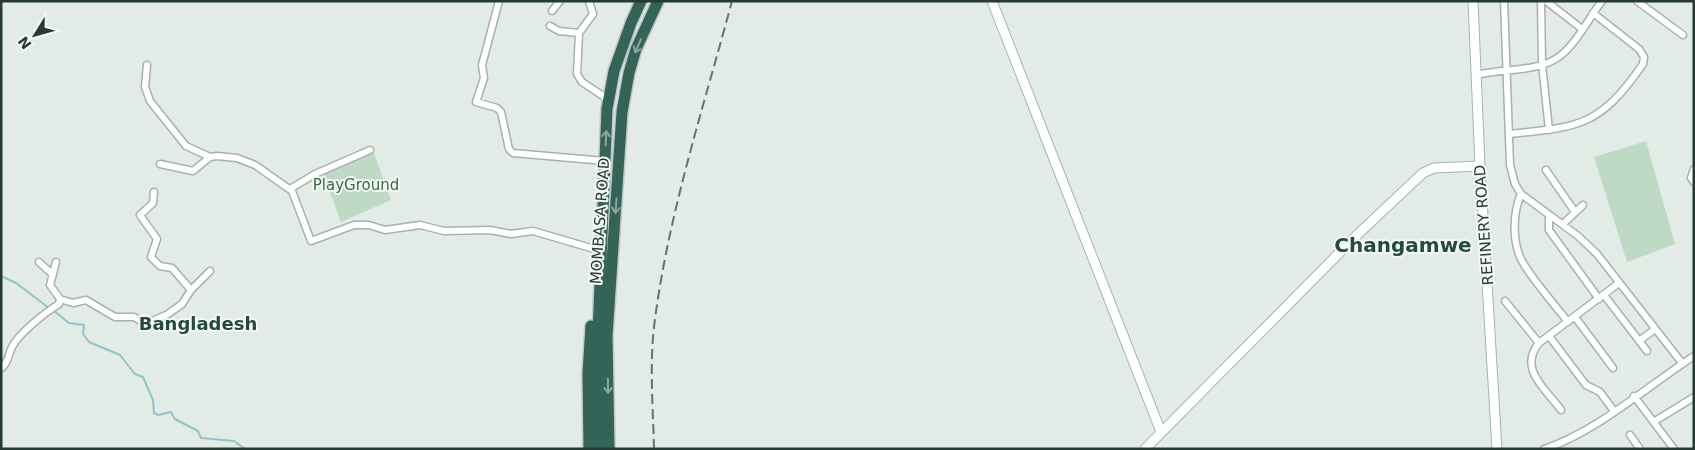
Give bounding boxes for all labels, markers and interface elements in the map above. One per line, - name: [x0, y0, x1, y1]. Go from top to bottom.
- north arrow: [10, 10, 60, 60]
- text: N: [15, 33, 35, 52]
- one-way arrow: [633, 38, 643, 53]
- one-way arrow: [601, 130, 611, 146]
- street label: MOMBASA ROAD: [587, 157, 613, 285]
- street label: REFINERY ROAD: [1471, 164, 1497, 286]
- park label: PlayGround: [313, 176, 399, 194]
- one-way arrow: [611, 198, 620, 214]
- district label: Changamwe: [1334, 233, 1472, 257]
- district label: Bangladesh: [139, 313, 257, 334]
- one-way arrow: [603, 377, 612, 393]

